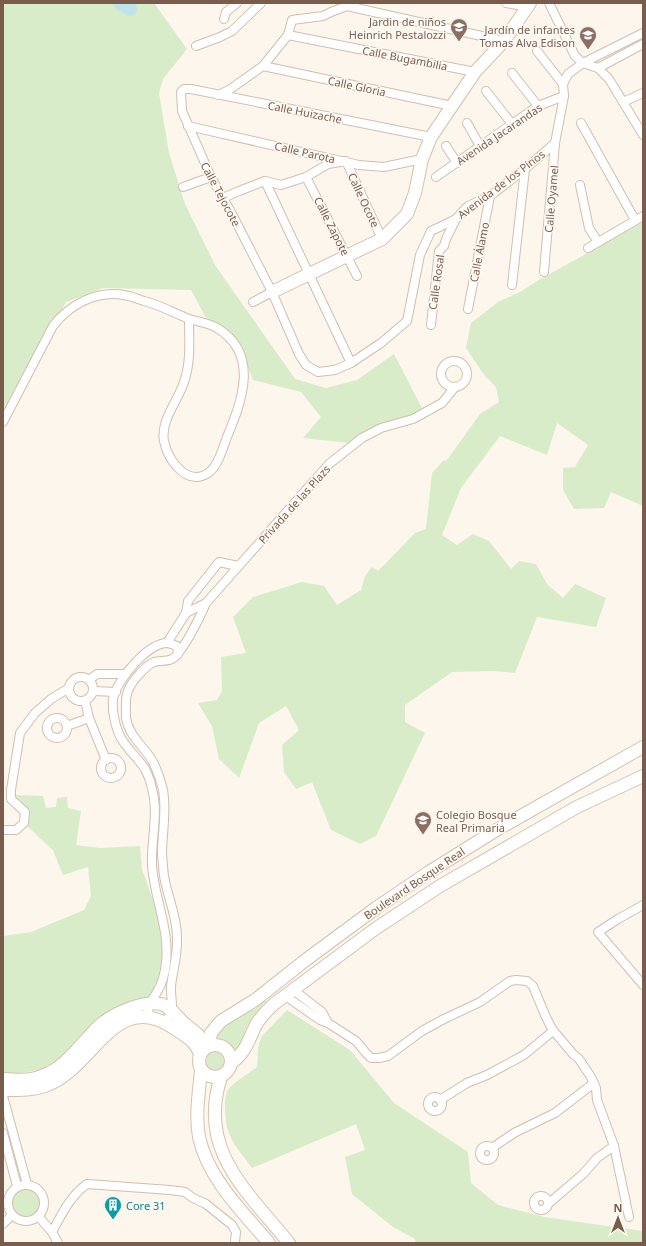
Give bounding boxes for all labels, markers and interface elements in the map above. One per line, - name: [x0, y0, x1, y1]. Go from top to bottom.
- place label: Jardin de niños Heinrich Pestalozzi: [349, 14, 446, 42]
- school or university icon: Jardin de niños Heinrich Pestalozzi: [449, 17, 469, 42]
- place label: Jardín de infantes Tomas Alva Edison: [479, 22, 575, 50]
- school or university icon: Jardín de infantes Tomas Alva Edison: [578, 25, 598, 50]
- street label: Calle Bugambilia: [361, 42, 449, 74]
- street label: Calle Gloria: [327, 73, 387, 99]
- street label: Calle Huizache: [267, 97, 343, 127]
- street label: Avenida Jacarandas: [453, 100, 545, 168]
- street label: Calle Parota: [273, 138, 337, 166]
- street label: Avenida de los Pinos: [454, 146, 548, 222]
- street label: Calle Tejocote: [198, 159, 244, 229]
- street label: Calle Oyamel: [541, 165, 561, 233]
- street label: Calle Ocote: [345, 170, 383, 230]
- street label: Calle Zapote: [311, 194, 353, 258]
- street label: Calle Álamo: [466, 220, 492, 283]
- street label: Calle Rosal: [425, 253, 447, 311]
- street label: Privada de las Plazs: [255, 462, 333, 546]
- place label: Colegio Bosque Real Primaria: [436, 807, 517, 835]
- school or university icon: Colegio Bosque Real Primaria: [413, 810, 433, 835]
- street label: Boulevard Bosque Real: [361, 844, 467, 922]
- building icon: Core 31: [103, 1195, 123, 1220]
- place label: Core 31: [126, 1198, 166, 1213]
- north arrow: [598, 1198, 638, 1238]
- text: N: [614, 1200, 622, 1215]

